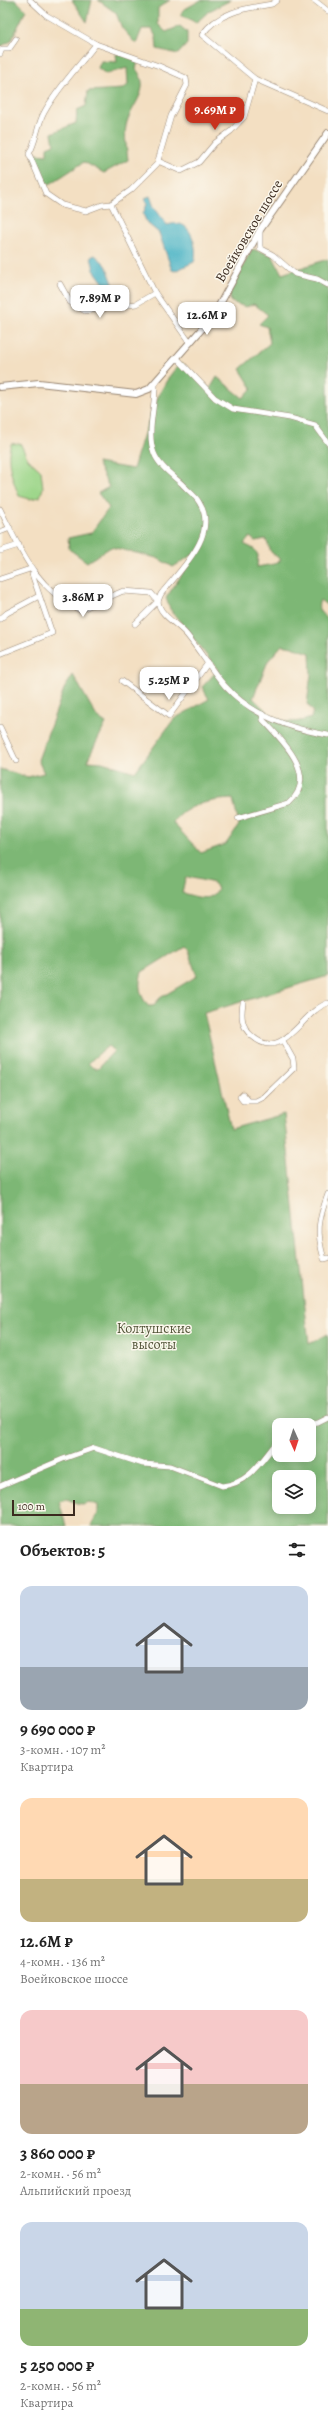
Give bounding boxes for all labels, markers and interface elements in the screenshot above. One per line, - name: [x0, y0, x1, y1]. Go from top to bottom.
- pin: 9.69M ₽: [178, 97, 252, 131]
- text: 9.69M ₽: [194, 101, 236, 118]
- street label: Воейковское шоссе: [211, 176, 287, 286]
- pin: 7.89M ₽: [63, 285, 137, 319]
- text: 7.89M ₽: [79, 289, 121, 306]
- pin: 12.6M ₽: [170, 302, 244, 336]
- text: 12.6M ₽: [187, 306, 227, 323]
- pin: 3.86M ₽: [46, 584, 120, 618]
- text: 3.86M ₽: [62, 588, 104, 605]
- pin: 5.25M ₽: [132, 667, 206, 701]
- text: 5.25M ₽: [149, 671, 189, 688]
- park label: Колтушские высоты: [117, 1319, 191, 1354]
- north arrow: [272, 1418, 316, 1462]
- map controls: [272, 1418, 316, 1514]
- button: layers: [272, 1470, 316, 1514]
- scale bar: [12, 1498, 75, 1517]
- text: 100 m: [18, 1499, 45, 1514]
- text: Объектов: 5: [20, 1539, 105, 1562]
- icon: filters: [286, 1539, 308, 1561]
- icon: home: [128, 1612, 200, 1684]
- text: 9 690 000 ₽: [20, 1718, 95, 1741]
- text: 3-комн. · 107 m²: [20, 1741, 106, 1758]
- text: Квартира: [20, 1758, 74, 1775]
- icon: home: [128, 1824, 200, 1896]
- text: 12.6M ₽: [20, 1930, 73, 1953]
- text: 4-комн. · 136 m²: [20, 1953, 105, 1970]
- text: Воейковское шоссе: [20, 1970, 128, 1987]
- icon: home: [128, 2036, 200, 2108]
- text: 3 860 000 ₽: [20, 2142, 95, 2165]
- text: 2-комн. · 56 m²: [20, 2165, 101, 2182]
- text: Альпийский проезд: [20, 2182, 131, 2199]
- icon: home: [128, 2248, 200, 2320]
- text: 5 250 000 ₽: [20, 2354, 94, 2377]
- text: 2-комн. · 56 m²: [20, 2377, 101, 2394]
- text: Квартира: [20, 2394, 74, 2411]

